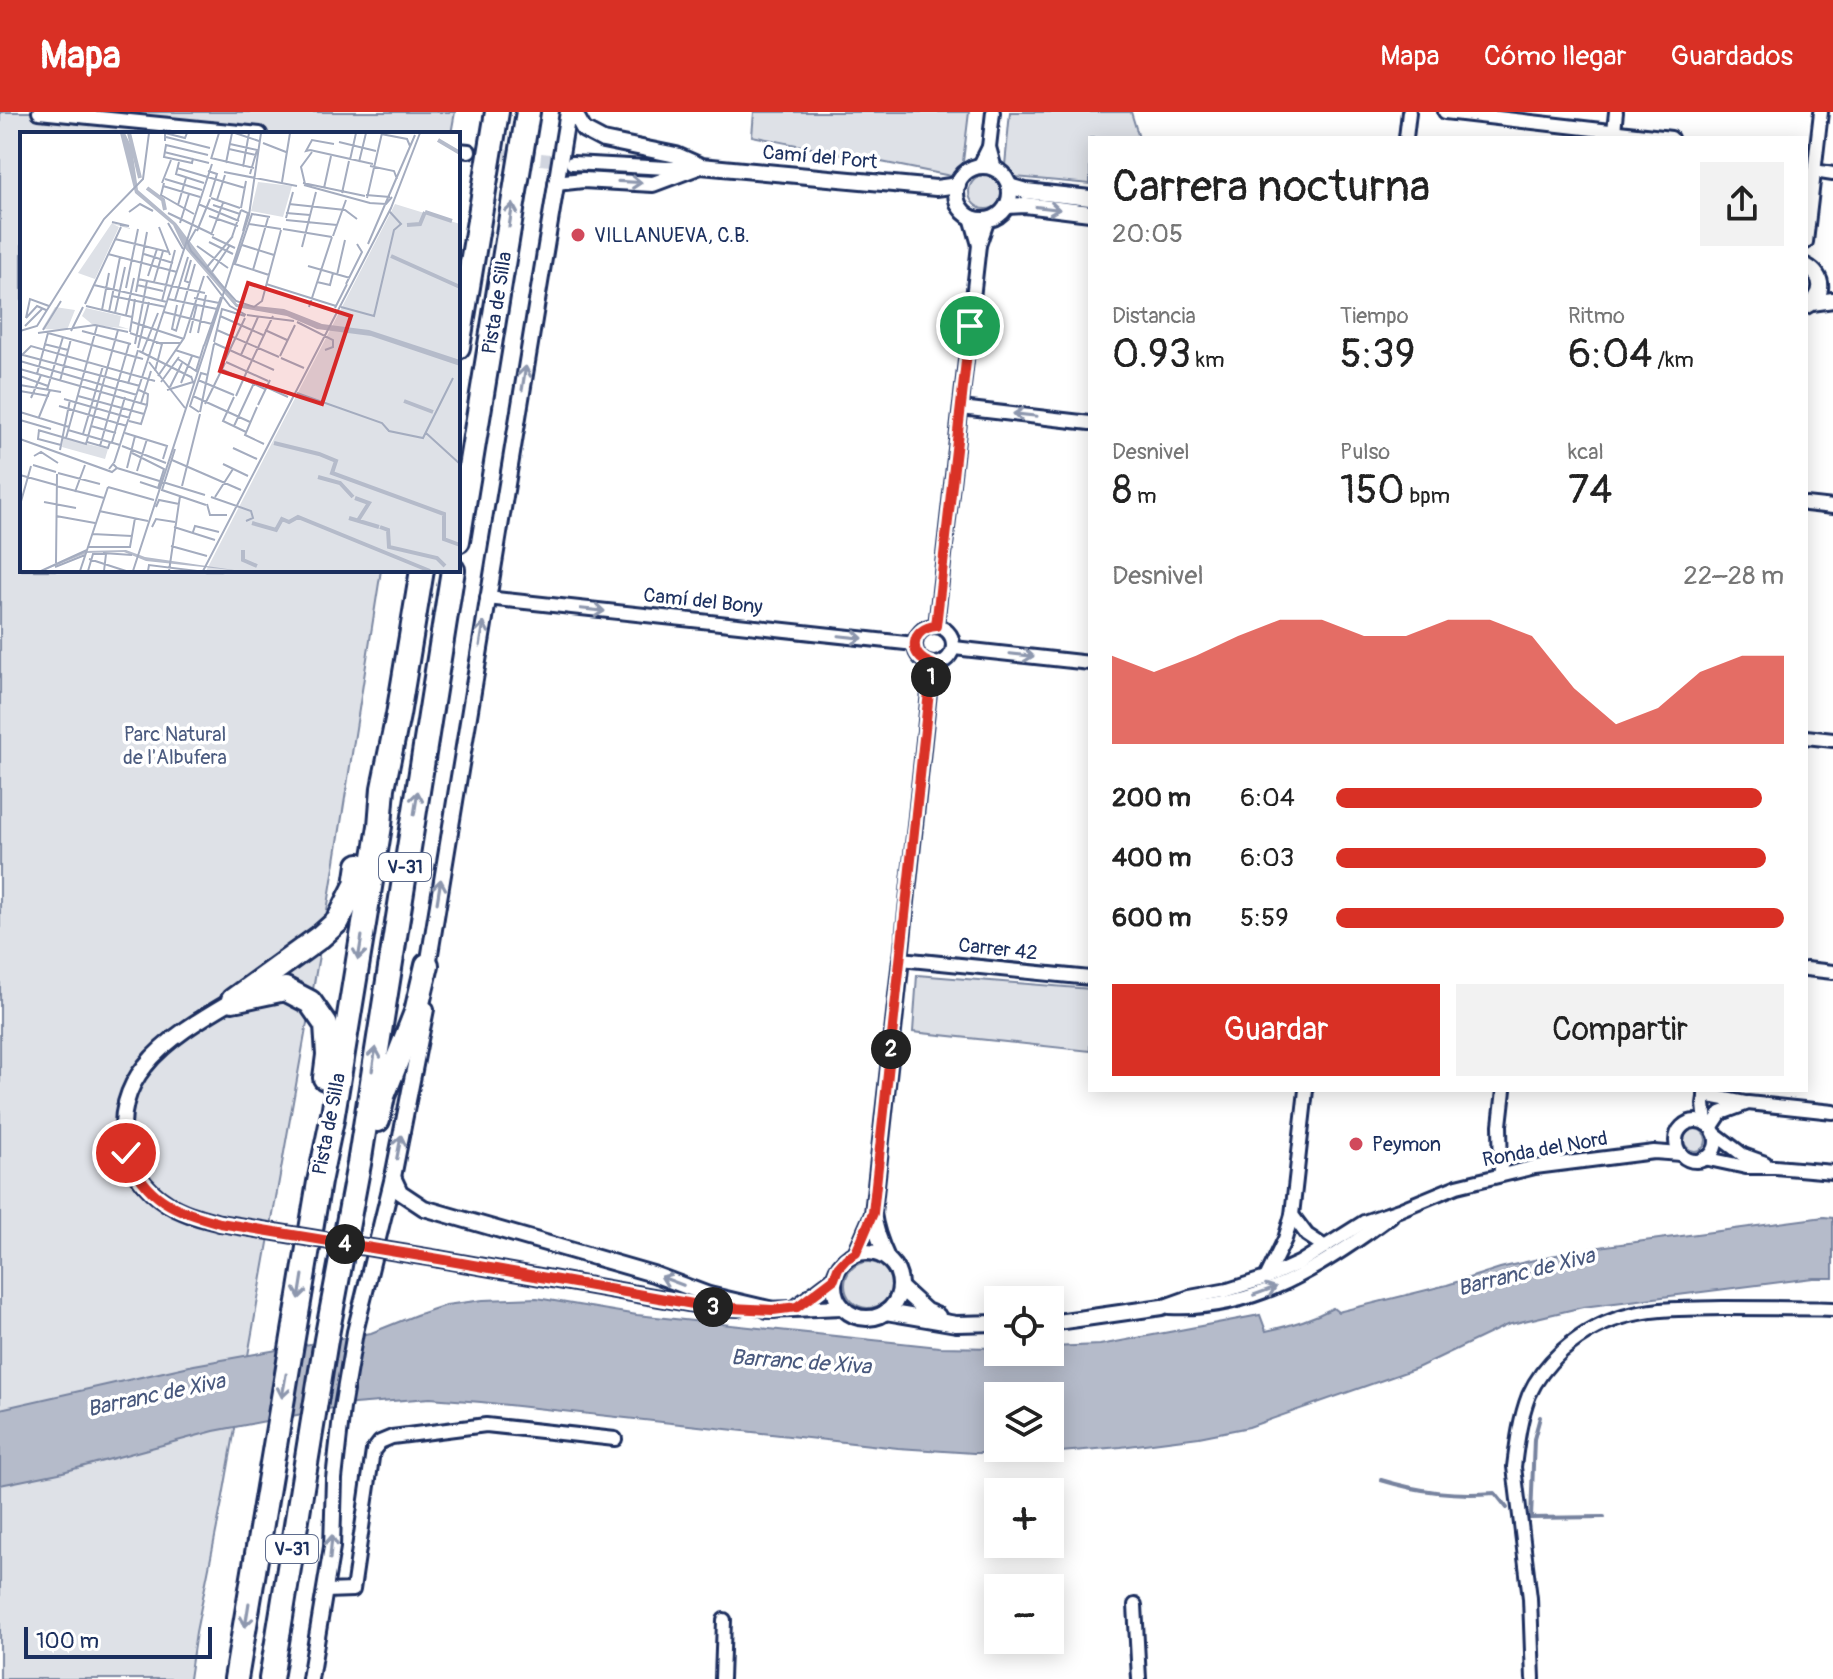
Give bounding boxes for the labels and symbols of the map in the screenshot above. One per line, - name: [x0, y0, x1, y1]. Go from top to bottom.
- inset map: [20, 132, 460, 572]
- street label: Camí del Port: [761, 140, 879, 175]
- one-way arrow: [616, 175, 643, 190]
- one-way arrow: [1035, 201, 1061, 216]
- one-way arrow: [505, 203, 520, 228]
- place label: VILLANUEVA, C.B.: [594, 223, 750, 248]
- marker: VILLANUEVA, C.B.: [569, 226, 587, 244]
- street label: Pista de Silla: [477, 250, 517, 356]
- pin: [936, 292, 1004, 360]
- one-way arrow: [517, 366, 532, 391]
- one-way arrow: [1013, 408, 1039, 423]
- street label: Camí del Bony: [642, 582, 764, 620]
- one-way arrow: [579, 602, 606, 617]
- one-way arrow: [475, 622, 490, 648]
- one-way arrow: [838, 629, 864, 644]
- one-way arrow: [1008, 648, 1035, 663]
- pin: 1: [911, 657, 951, 697]
- park label: Parc Natural de l'Albufera: [123, 722, 227, 770]
- one-way arrow: [409, 791, 424, 816]
- road number: V-31: [379, 853, 431, 881]
- one-way arrow: [432, 879, 447, 904]
- street label: Carrer 42: [957, 932, 1039, 966]
- one-way arrow: [352, 935, 367, 960]
- pin: 2: [871, 1029, 911, 1069]
- one-way arrow: [368, 1047, 383, 1073]
- street label: Pista de Silla: [307, 1071, 351, 1177]
- pin: [92, 1119, 160, 1187]
- street label: Ronda del Nord: [1480, 1126, 1610, 1172]
- place label: Peymon: [1372, 1132, 1441, 1157]
- one-way arrow: [392, 1135, 407, 1161]
- marker: Peymon: [1347, 1135, 1365, 1153]
- pin: 4: [325, 1224, 365, 1264]
- water label: Barranc de Xiva: [1455, 1241, 1599, 1303]
- one-way arrow: [660, 1273, 684, 1287]
- one-way arrow: [293, 1274, 308, 1299]
- one-way arrow: [1252, 1283, 1277, 1297]
- pin: 3: [693, 1287, 733, 1327]
- water label: Barranc de Xiva: [730, 1343, 874, 1381]
- water label: Barranc de Xiva: [85, 1366, 229, 1423]
- one-way arrow: [276, 1373, 291, 1399]
- one-way arrow: [323, 1534, 338, 1561]
- road number: V-31: [266, 1535, 318, 1563]
- one-way arrow: [239, 1601, 254, 1627]
- scale bar: [24, 1623, 212, 1659]

